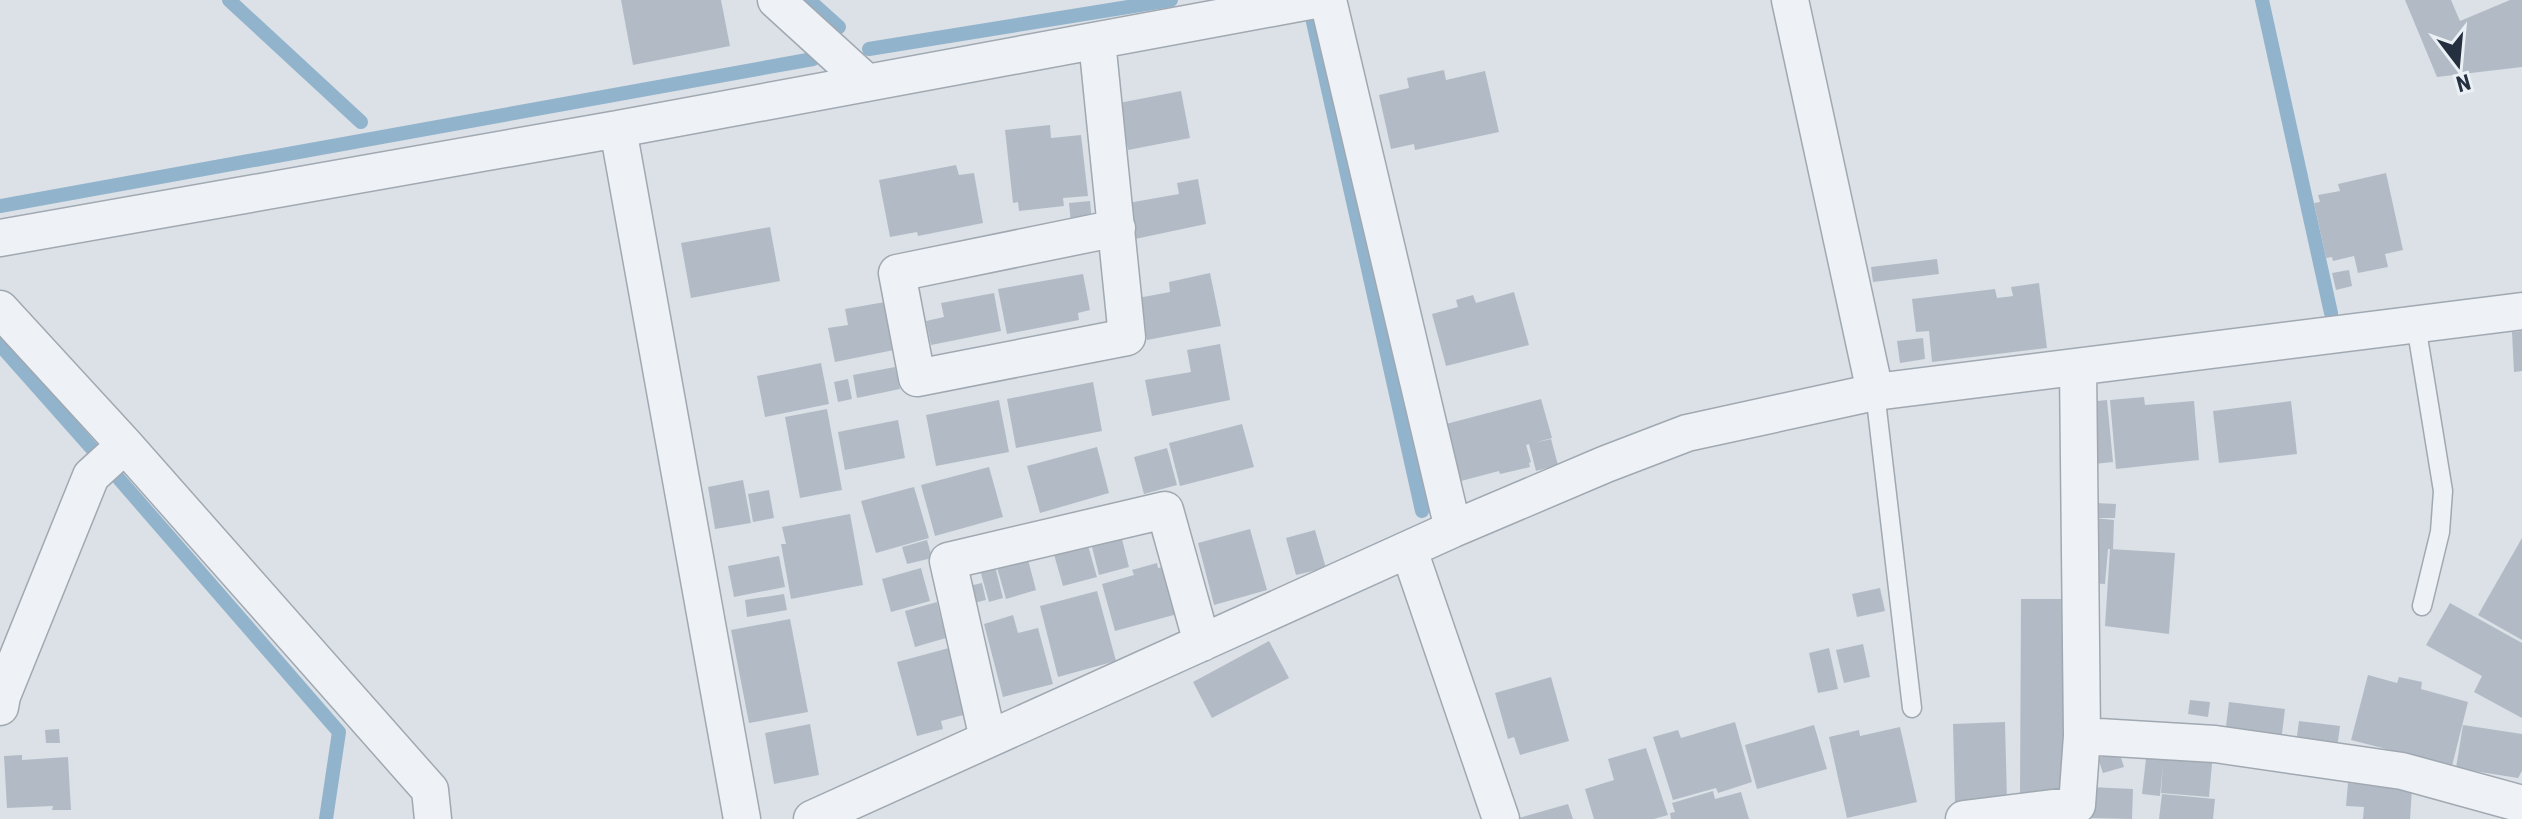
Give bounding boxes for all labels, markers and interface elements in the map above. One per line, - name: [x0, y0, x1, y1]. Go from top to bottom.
- north arrow: [2418, 24, 2498, 104]
- text: N: [2453, 69, 2473, 97]

